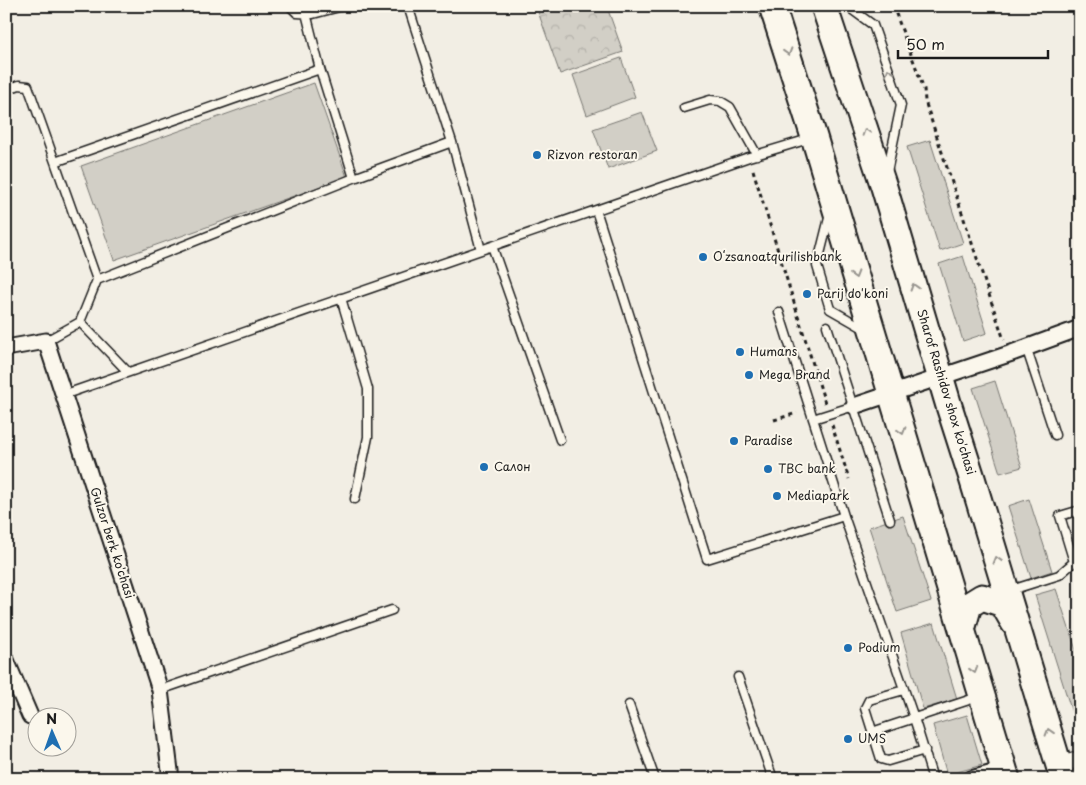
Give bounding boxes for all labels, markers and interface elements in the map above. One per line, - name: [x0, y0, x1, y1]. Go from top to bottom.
- scale bar: [898, 28, 1048, 60]
- text: 50 m: [906, 32, 945, 55]
- one-way arrow: [782, 48, 792, 56]
- one-way arrow: [885, 68, 895, 76]
- one-way arrow: [862, 128, 872, 136]
- place label: Rizvon restoran: [547, 145, 638, 163]
- marker: Rizvon restoran: [531, 149, 543, 161]
- place label: Oʻzsanoatqurilishbank: [713, 247, 842, 265]
- marker: Oʻzsanoatqurilishbank: [697, 251, 709, 263]
- one-way arrow: [850, 270, 860, 279]
- one-way arrow: [910, 283, 920, 292]
- place label: Parij do'koni: [817, 284, 888, 302]
- marker: Parij do'koni: [801, 288, 813, 300]
- street label: Sharof Rashidov shox ko'chasi: [913, 307, 981, 477]
- place label: Humans: [750, 342, 798, 360]
- marker: Humans: [734, 346, 746, 358]
- place label: Mega Brand: [759, 365, 831, 383]
- marker: Mega Brand: [743, 369, 755, 381]
- one-way arrow: [896, 426, 906, 434]
- place label: Paradise: [744, 431, 793, 449]
- marker: Paradise: [728, 435, 740, 447]
- place label: Салон: [494, 457, 530, 475]
- place label: TBC bank: [778, 459, 836, 477]
- marker: Салон: [478, 461, 490, 473]
- marker: TBC bank: [762, 463, 774, 475]
- street label: Gulzor berk ko'chasi: [86, 485, 139, 601]
- place label: Mediapark: [787, 486, 849, 504]
- marker: Mediapark: [771, 490, 783, 502]
- one-way arrow: [992, 556, 1002, 564]
- place label: Podium: [858, 638, 901, 656]
- marker: Podium: [842, 642, 854, 654]
- one-way arrow: [969, 665, 979, 674]
- north arrow: [28, 708, 78, 758]
- text: N: [46, 708, 57, 729]
- one-way arrow: [1044, 728, 1054, 737]
- place label: UMS: [858, 729, 886, 747]
- marker: UMS: [842, 733, 854, 745]

